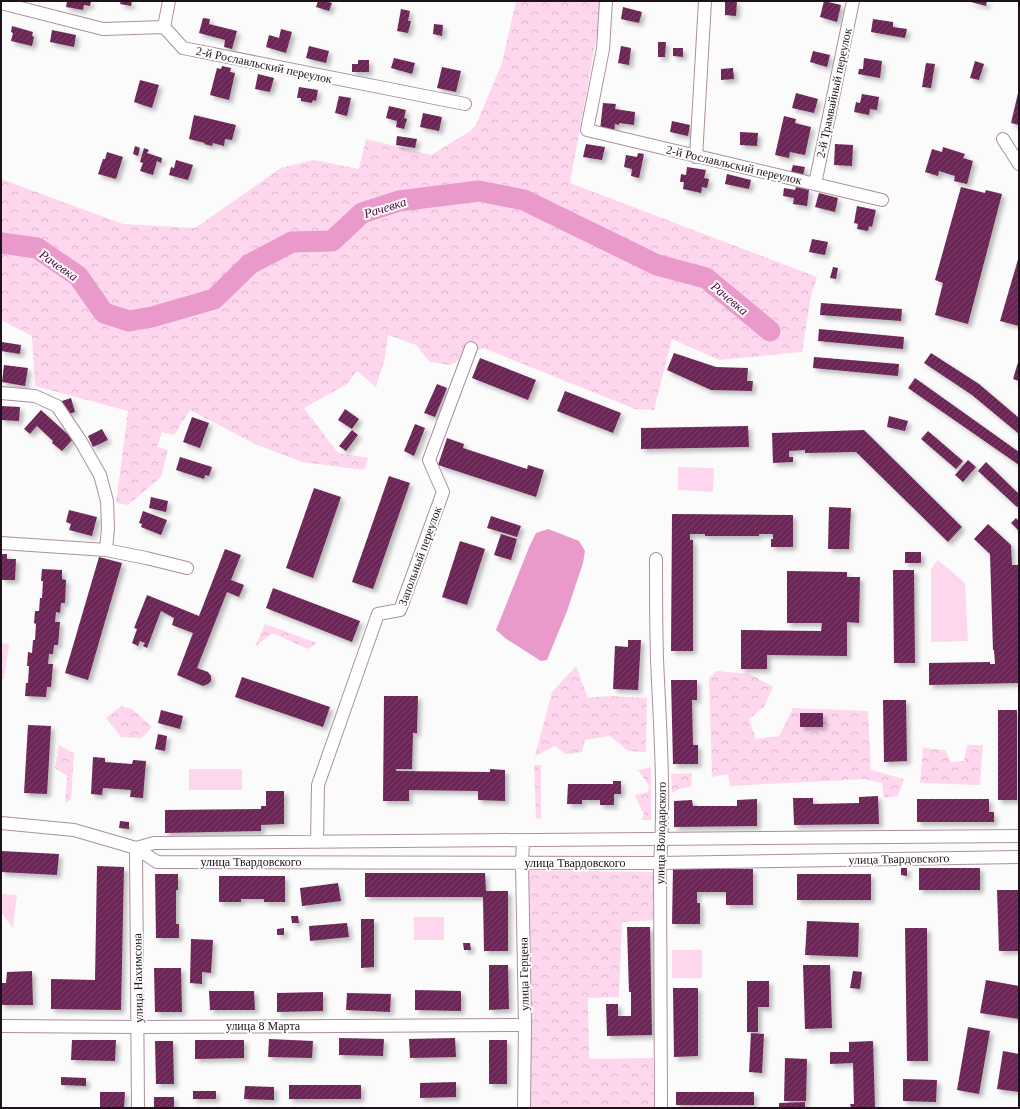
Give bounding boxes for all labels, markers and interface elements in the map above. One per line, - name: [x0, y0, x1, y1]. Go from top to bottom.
- street label: 2-й Трамвайный переулок: [813, 27, 855, 159]
- street label: 2-й Рославльский переулок: [195, 44, 333, 86]
- street label: 2-й Рославльский переулок: [665, 143, 803, 187]
- water label: Рачевка: [361, 194, 409, 221]
- water label: Рачевка: [36, 246, 81, 284]
- water label: Рачевка: [707, 278, 752, 318]
- street label: Запольный переулок: [395, 504, 445, 608]
- street label: улица Володарского: [653, 782, 669, 884]
- street label: улица Твардовского: [848, 851, 950, 867]
- street label: улица Твардовского: [201, 855, 301, 869]
- street label: улица Твардовского: [525, 856, 625, 870]
- street label: улица Нахимсона: [130, 932, 146, 1023]
- street label: улица Герцена: [516, 936, 532, 1011]
- street label: улица 8 Марта: [226, 1019, 301, 1033]

